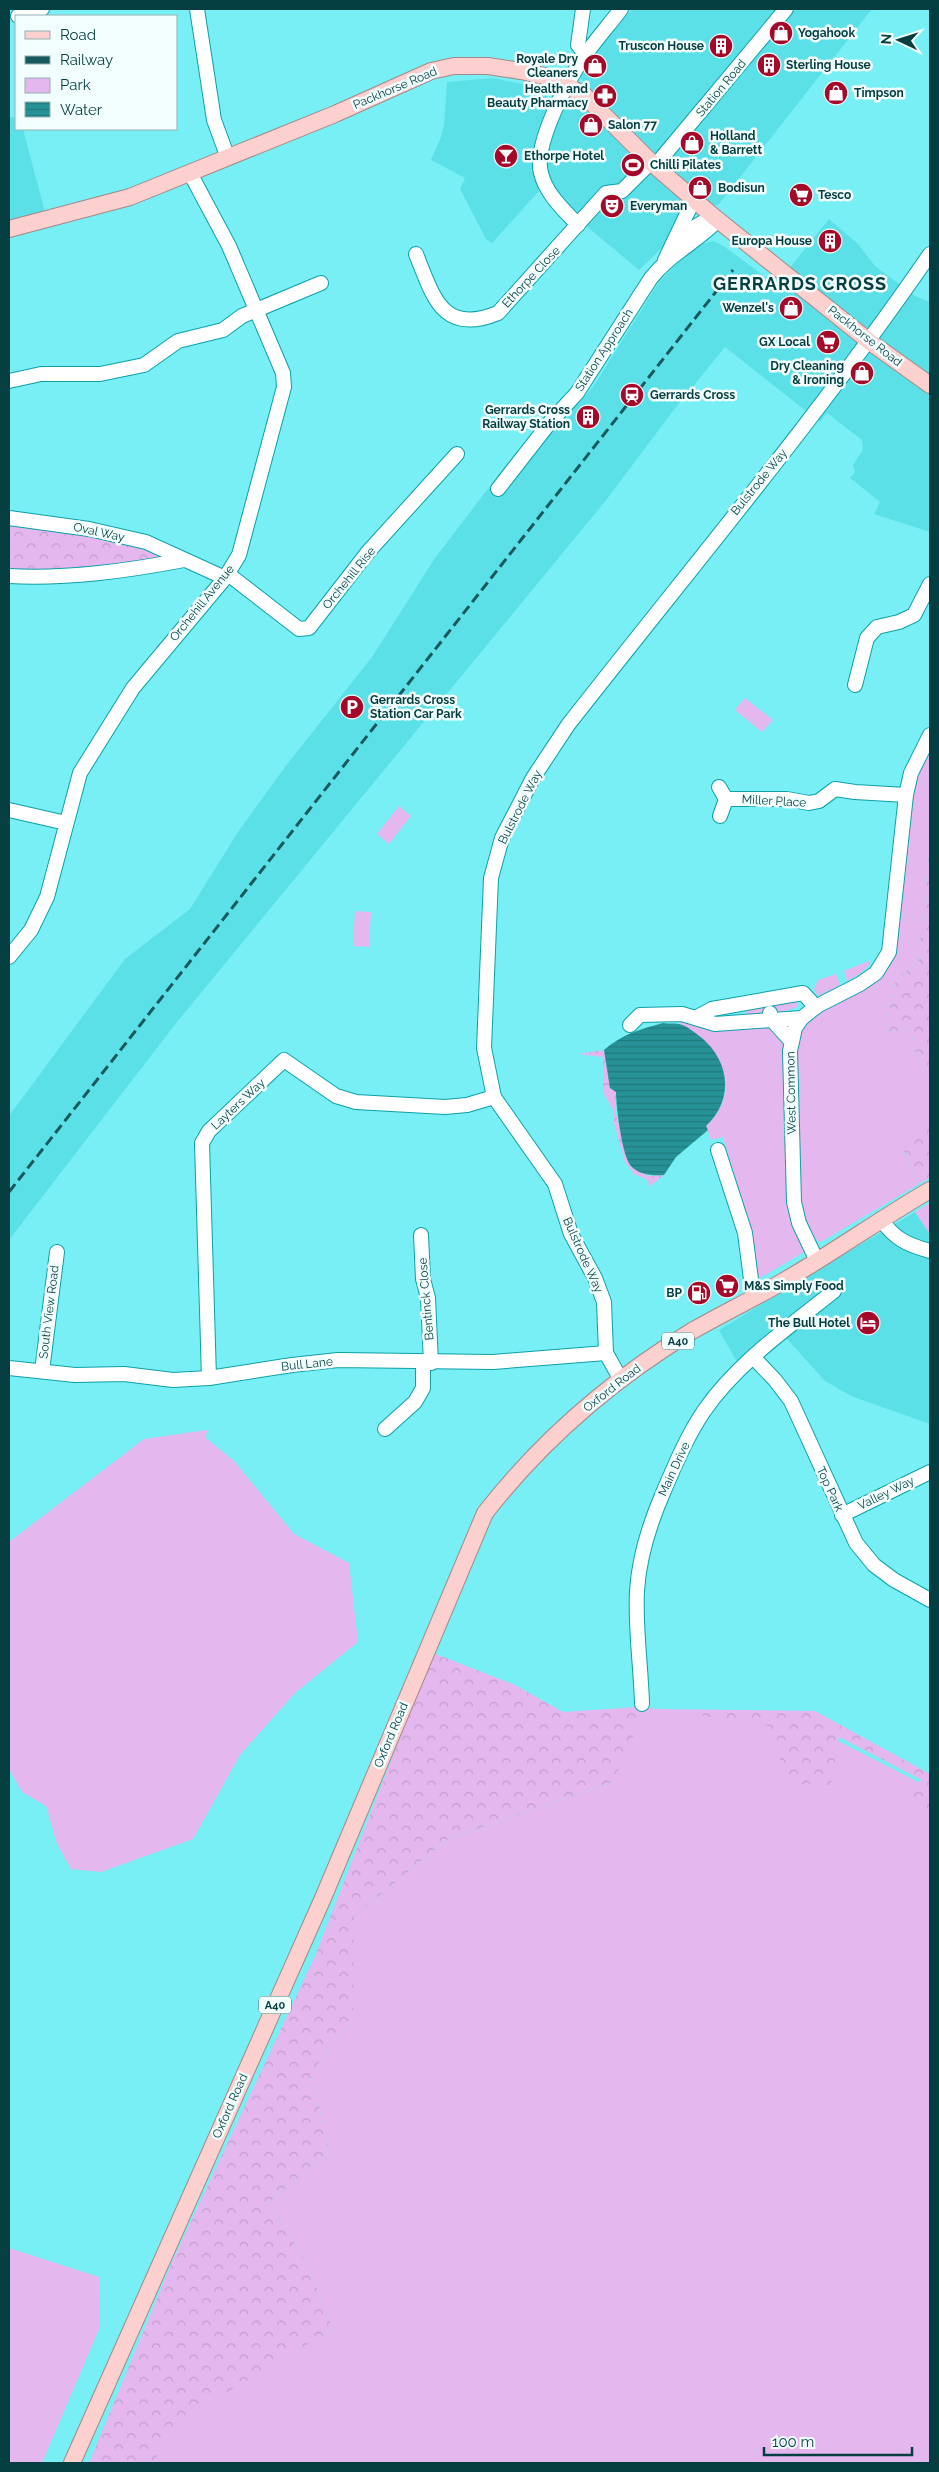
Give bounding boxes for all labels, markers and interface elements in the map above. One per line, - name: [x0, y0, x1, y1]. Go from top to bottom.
- legend: [15, 15, 178, 130]
- north arrow: [874, 15, 924, 65]
- shop icon: Yogahook: [768, 20, 794, 46]
- text: Road: [60, 26, 96, 44]
- place label: Yogahook: [798, 26, 855, 40]
- building icon: Truscon House: [708, 33, 734, 59]
- text: N: [878, 33, 894, 45]
- place label: Truscon House: [618, 39, 704, 53]
- text: Railway: [60, 51, 113, 69]
- place label: Royale Dry Cleaners: [516, 52, 578, 80]
- building icon: Sterling House: [756, 52, 782, 78]
- shop icon: Royale Dry Cleaners: [582, 53, 608, 79]
- street label: Station Road: [693, 57, 749, 119]
- place label: Sterling House: [786, 58, 871, 72]
- street label: Packhorse Road: [351, 64, 439, 112]
- text: Park: [60, 76, 91, 94]
- shop icon: Timpson: [823, 80, 849, 106]
- place label: Health and Beauty Pharmacy: [487, 82, 588, 110]
- pharmacy icon: Health and Beauty Pharmacy: [592, 83, 618, 109]
- place label: Timpson: [854, 86, 904, 100]
- text: Water: [60, 101, 103, 119]
- shop icon: Salon 77: [578, 112, 604, 138]
- place label: Salon 77: [608, 118, 657, 132]
- place label: Holland & Barrett: [710, 129, 762, 157]
- shop icon: Holland & Barrett: [679, 130, 705, 156]
- bar icon: Ethorpe Hotel: [493, 143, 519, 169]
- place label: Ethorpe Hotel: [524, 149, 604, 163]
- sports icon: Chilli Pilates: [620, 152, 646, 178]
- place label: Chilli Pilates: [650, 158, 721, 172]
- shop icon: Bodisun: [687, 175, 713, 201]
- place label: Bodisun: [718, 181, 765, 195]
- supermarket icon: Tesco: [788, 182, 814, 208]
- place label: Tesco: [818, 188, 851, 202]
- theatre icon: Everyman: [599, 193, 625, 219]
- place label: Everyman: [630, 199, 687, 213]
- building icon: Europa House: [817, 228, 843, 254]
- place label: Europa House: [732, 234, 812, 248]
- street label: Ethorpe Close: [499, 243, 563, 311]
- district label: GERRARDS CROSS: [713, 273, 887, 294]
- shop icon: Wenzel's: [778, 295, 804, 321]
- place label: Wenzel's: [723, 301, 774, 315]
- street label: Packhorse Road: [825, 303, 905, 369]
- street label: Station Approach: [572, 306, 636, 394]
- supermarket icon: GX Local: [815, 329, 841, 355]
- place label: GX Local: [759, 335, 810, 349]
- place label: Dry Cleaning & Ironing: [770, 359, 844, 387]
- shop icon: Dry Cleaning & Ironing: [849, 360, 875, 386]
- station icon: Gerrards Cross: [619, 382, 645, 408]
- place label: Gerrards Cross: [650, 388, 735, 402]
- place label: Gerrards Cross Railway Station: [482, 403, 570, 431]
- building icon: Gerrards Cross Railway Station: [575, 404, 601, 430]
- street label: Bulstrode Way: [728, 446, 790, 518]
- street label: Oval Way: [72, 520, 126, 544]
- street label: Orchehill Rise: [320, 544, 378, 612]
- street label: Orchehill Avenue: [167, 562, 237, 644]
- place label: Gerrards Cross Station Car Park: [370, 693, 462, 721]
- parking icon: Gerrards Cross Station Car Park: [339, 694, 365, 720]
- street label: Bulstrode Way: [495, 767, 545, 846]
- street label: Miller Place: [741, 792, 807, 810]
- street label: West Common: [783, 1051, 799, 1135]
- street label: Layters Way: [208, 1075, 268, 1132]
- street label: Bulstrode Way: [560, 1215, 606, 1295]
- street label: Bentinck Close: [415, 1257, 437, 1341]
- street label: South View Road: [36, 1264, 62, 1360]
- supermarket icon: M&S Simply Food: [714, 1273, 740, 1299]
- place label: M&S Simply Food: [744, 1279, 844, 1293]
- fuel station icon: BP: [686, 1280, 712, 1306]
- place label: BP: [666, 1286, 683, 1300]
- hotel icon: The Bull Hotel: [855, 1310, 881, 1336]
- place label: The Bull Hotel: [768, 1316, 850, 1330]
- road number: A40: [662, 1332, 694, 1350]
- street label: Bull Lane: [280, 1354, 334, 1374]
- street label: Oxford Road: [580, 1361, 644, 1415]
- street label: Main Drive: [655, 1440, 693, 1498]
- street label: Top Park: [813, 1464, 847, 1514]
- street label: Valley Way: [855, 1473, 917, 1513]
- street label: Oxford Road: [371, 1700, 411, 1770]
- road number: A40: [259, 1996, 291, 2014]
- street label: Oxford Road: [210, 2072, 250, 2140]
- scale bar: [764, 2424, 912, 2456]
- text: 100 m: [772, 2433, 814, 2451]

